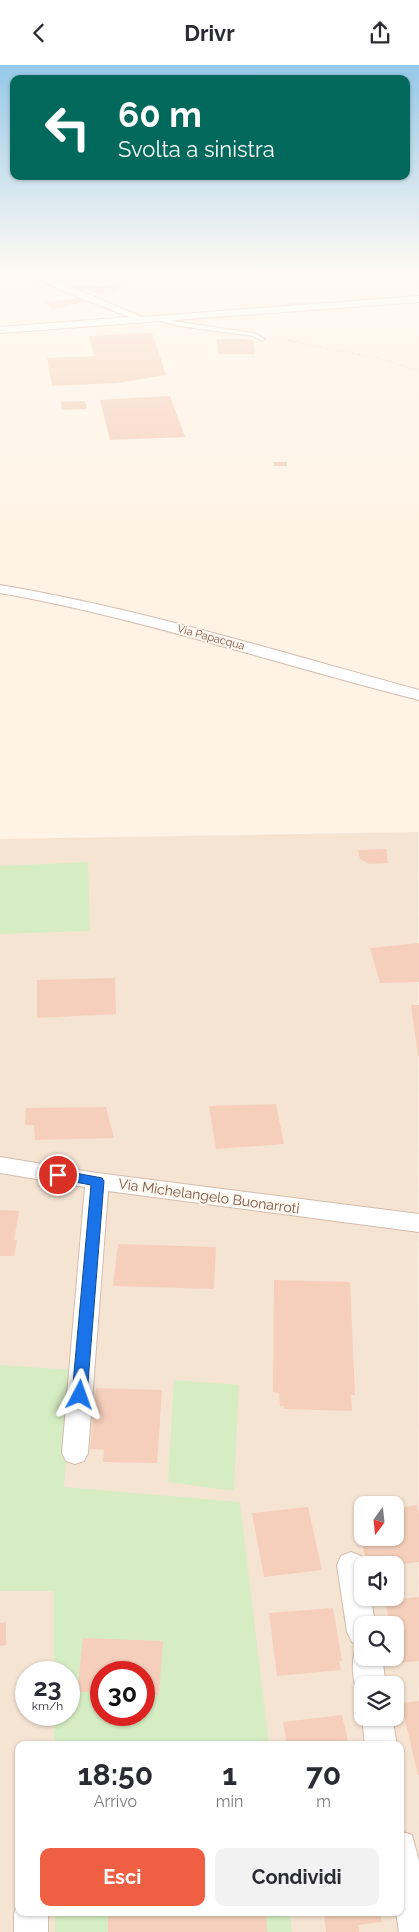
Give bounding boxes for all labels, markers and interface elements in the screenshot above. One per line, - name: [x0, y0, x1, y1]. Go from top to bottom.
- icon: back: [25, 19, 53, 47]
- icon: share: [366, 19, 394, 47]
- text: Drivr: [184, 20, 235, 46]
- text: 60 m: [118, 94, 202, 135]
- icon: left: [35, 95, 100, 160]
- text: Svolta a sinistra: [118, 136, 275, 162]
- street label: Via Papacqua: [176, 622, 246, 653]
- pin: [37, 1154, 79, 1196]
- icon: arrive: [44, 1161, 72, 1189]
- street label: Via Michelangelo Buonarroti: [117, 1175, 301, 1217]
- position arrow: [53, 1368, 105, 1420]
- north arrow: [354, 1496, 404, 1546]
- map controls: [354, 1496, 404, 1726]
- button: sound: [354, 1556, 404, 1606]
- button: search: [354, 1616, 404, 1666]
- speed limit sign: 30: [90, 1661, 155, 1726]
- text: 23: [33, 1672, 62, 1702]
- button: layers: [354, 1676, 404, 1726]
- text: km/h: [32, 1699, 63, 1713]
- text: 18:50: [78, 1757, 153, 1792]
- text: 1: [222, 1757, 237, 1792]
- text: 70: [306, 1757, 341, 1792]
- text: Arrivo: [94, 1792, 137, 1811]
- text: min: [216, 1792, 243, 1811]
- text: m: [316, 1792, 331, 1811]
- button: Esci: [40, 1848, 205, 1906]
- button: Condividi: [215, 1848, 379, 1906]

